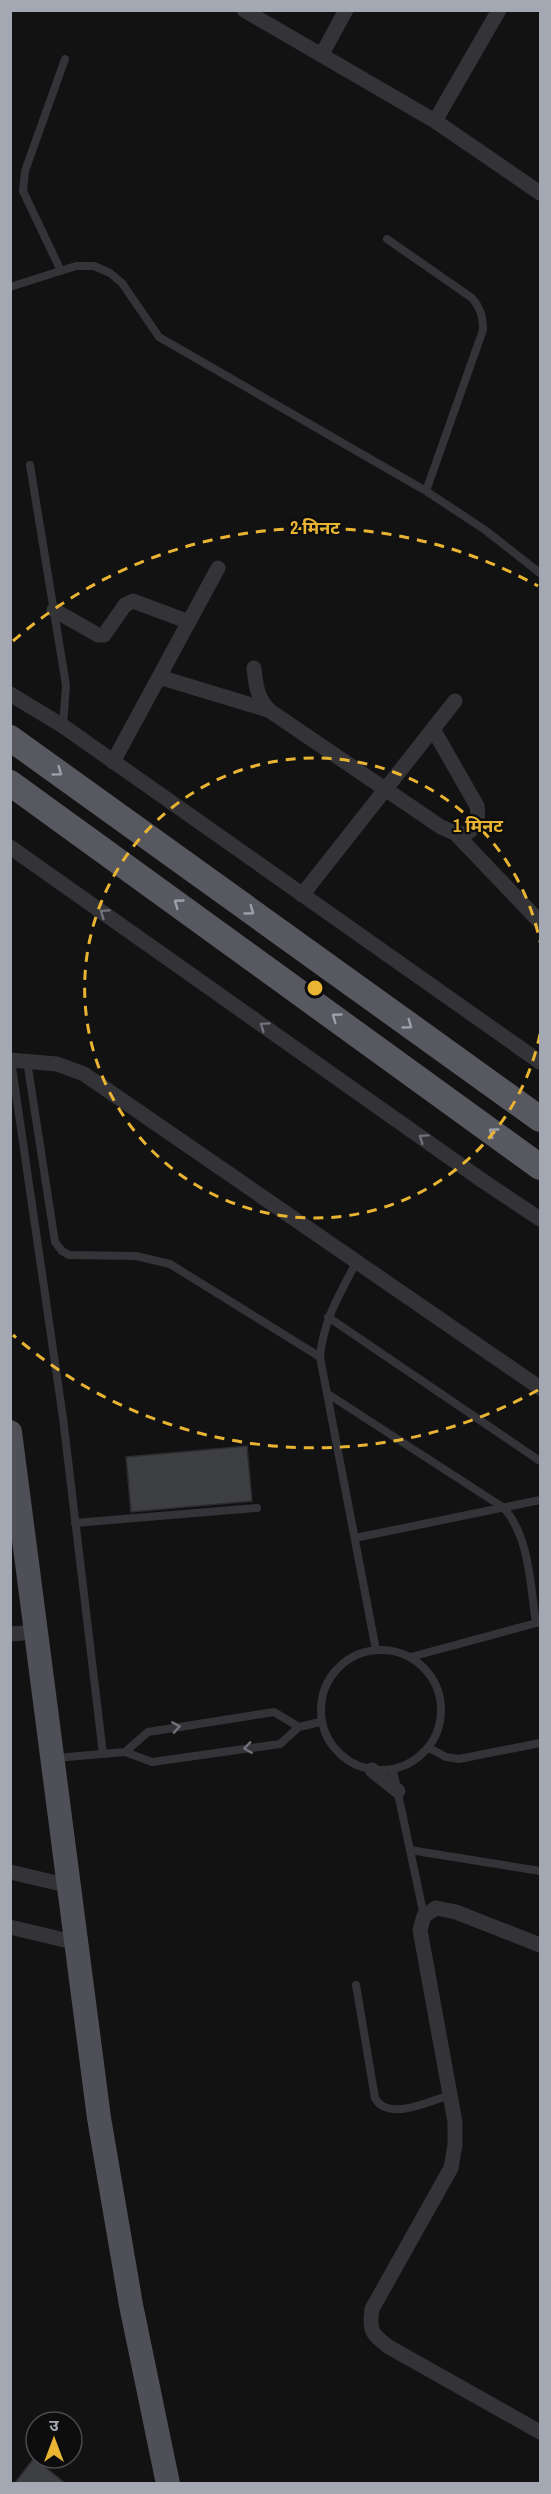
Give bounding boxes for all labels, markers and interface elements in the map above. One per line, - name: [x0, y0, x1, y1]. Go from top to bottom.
- text: 2 मिनट: [290, 515, 340, 540]
- one-way arrow: [51, 765, 62, 776]
- text: 1 मिनट: [453, 813, 503, 838]
- one-way arrow: [173, 899, 184, 910]
- one-way arrow: [244, 904, 255, 915]
- one-way arrow: [100, 909, 111, 920]
- centre of rings: [305, 978, 325, 998]
- one-way arrow: [331, 1013, 342, 1024]
- one-way arrow: [402, 1018, 413, 1029]
- one-way arrow: [259, 1022, 270, 1033]
- one-way arrow: [489, 1129, 500, 1140]
- one-way arrow: [418, 1134, 429, 1145]
- one-way arrow: [171, 1722, 180, 1734]
- one-way arrow: [243, 1742, 252, 1754]
- north arrow: [24, 2410, 84, 2470]
- text: उ: [49, 2414, 59, 2436]

